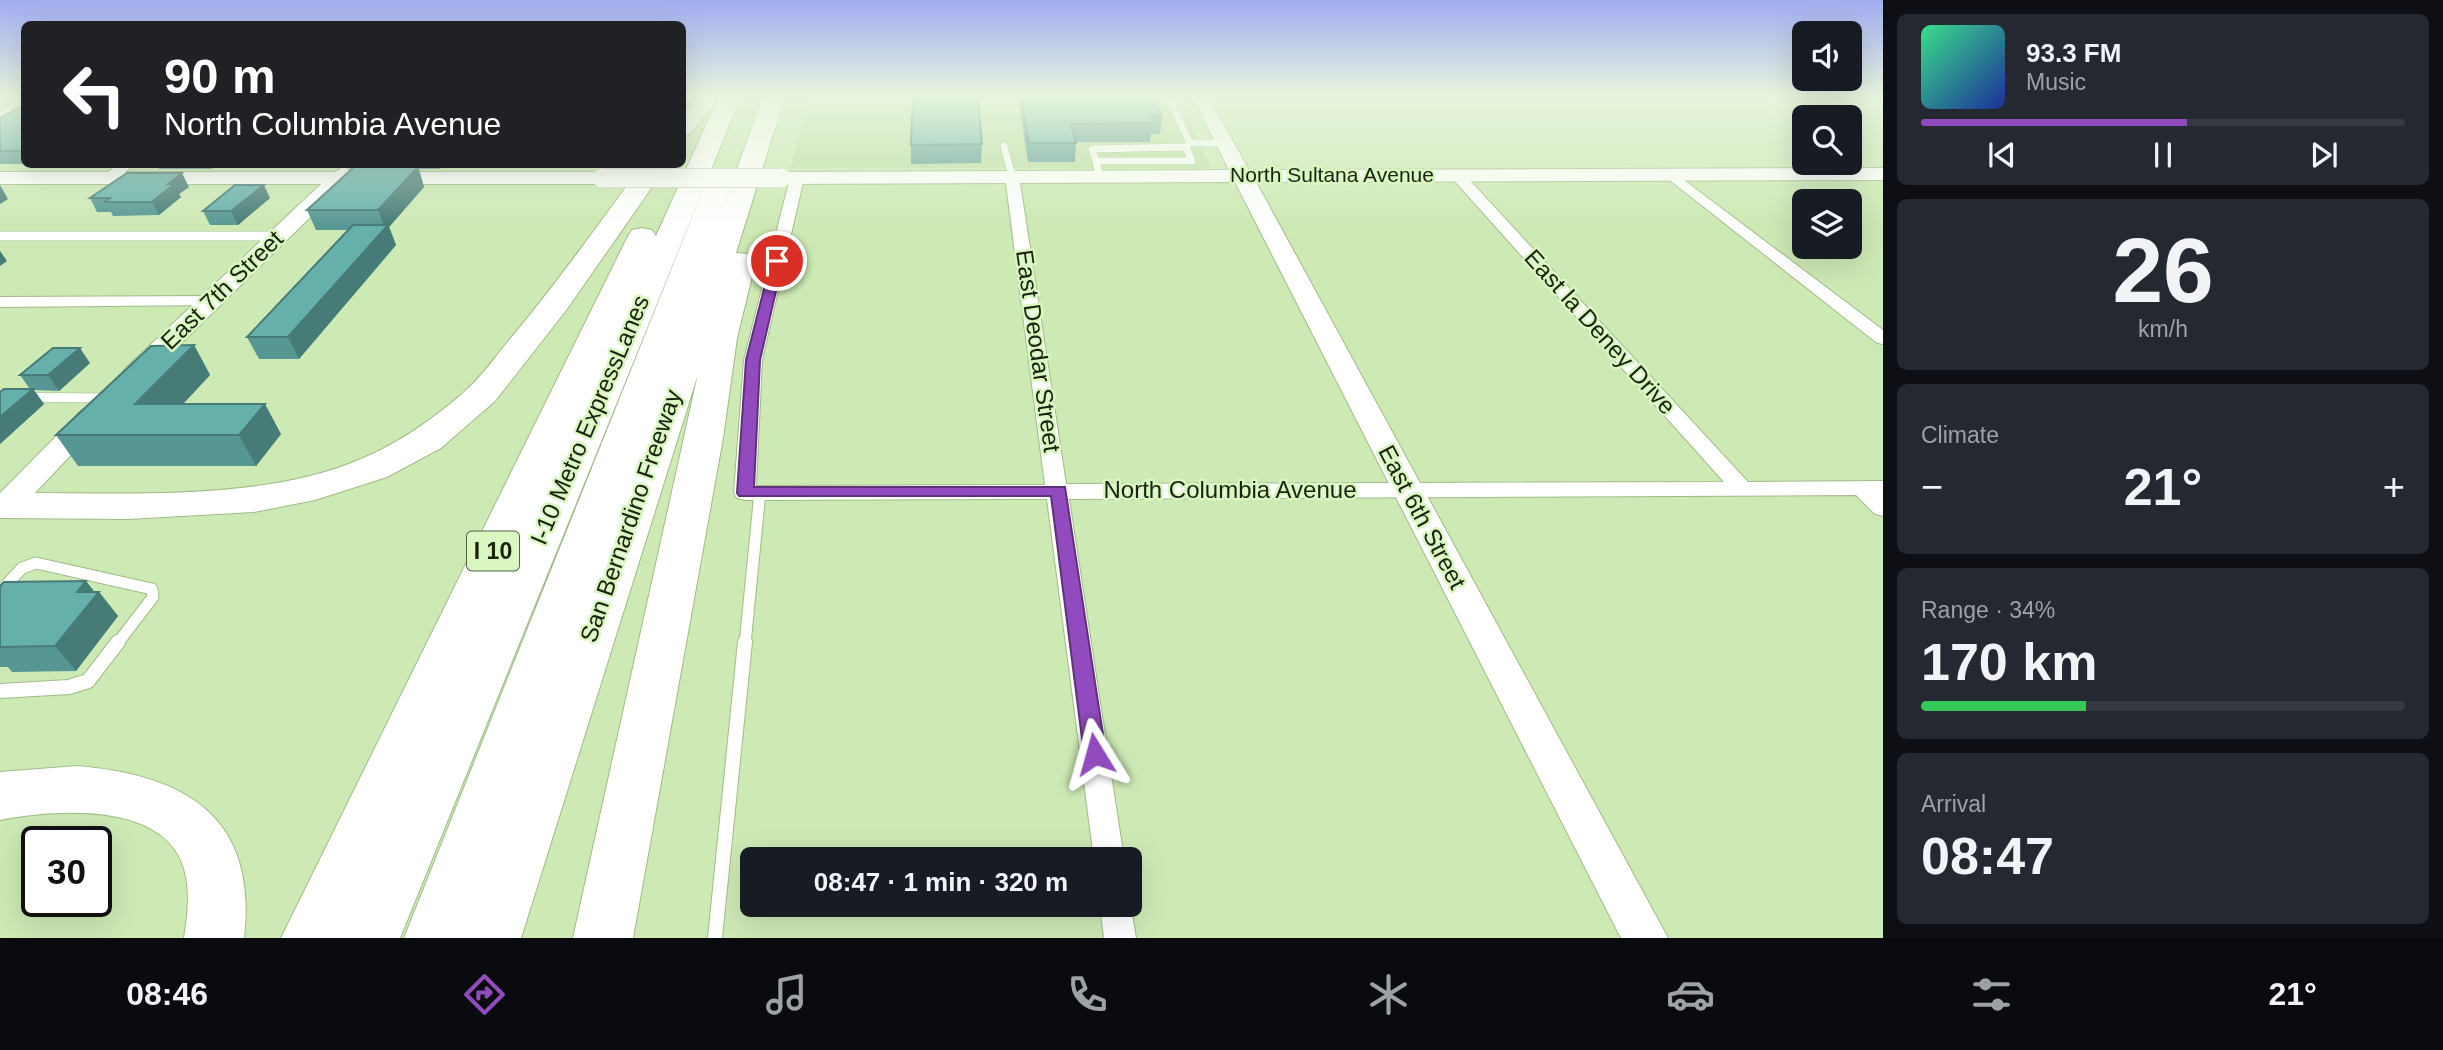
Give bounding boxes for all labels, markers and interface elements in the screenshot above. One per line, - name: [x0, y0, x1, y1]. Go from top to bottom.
- map controls: [1792, 21, 1862, 259]
- button: sound: [1792, 21, 1862, 91]
- text: 93.3 FM: [2026, 38, 2121, 68]
- icon: left: [49, 49, 140, 140]
- text: 90 m: [164, 49, 276, 103]
- text: Music: [2026, 69, 2086, 95]
- button: search: [1792, 105, 1862, 175]
- text: North Columbia Avenue: [164, 106, 501, 142]
- icon: previous: [1983, 136, 2021, 174]
- icon: pause: [2144, 136, 2182, 174]
- icon: next: [2305, 136, 2343, 174]
- street label: North Sultana Avenue: [1230, 163, 1434, 186]
- button: layers: [1792, 189, 1862, 259]
- text: 26: [2112, 220, 2214, 321]
- street label: East 7th Street: [155, 225, 288, 354]
- pin: [747, 231, 807, 291]
- icon: arrive: [758, 242, 796, 280]
- street label: East la Deney Drive: [1519, 244, 1681, 420]
- street label: East Deodar Street: [1011, 248, 1066, 454]
- street label: I-10 Metro ExpressLanes: [525, 291, 654, 548]
- text: km/h: [2138, 316, 2188, 342]
- street label: San Bernardino Freeway: [575, 386, 687, 646]
- text: Climate: [1921, 422, 1999, 448]
- street label: East 6th Street: [1373, 440, 1472, 593]
- text: 21°: [2124, 458, 2202, 516]
- text: −: [1921, 466, 1943, 508]
- text: +: [2383, 466, 2405, 508]
- street label: North Columbia Avenue: [1103, 476, 1357, 503]
- road number: I 10: [467, 531, 519, 570]
- text: Range · 34%: [1921, 597, 2055, 623]
- text: 170 km: [1921, 633, 2097, 691]
- position arrow: [1058, 717, 1132, 791]
- text: Arrival: [1921, 791, 1986, 817]
- speed limit sign: 30: [21, 826, 112, 917]
- text: 08:47: [1921, 827, 2054, 885]
- text: 08:47 · 1 min · 320 m: [814, 867, 1068, 897]
- icon: directions: [460, 970, 509, 1019]
- icon: music: [762, 970, 811, 1019]
- icon: phone: [1063, 970, 1112, 1019]
- icon: climate: [1364, 970, 1413, 1019]
- icon: car: [1666, 970, 1715, 1019]
- icon: filters: [1967, 970, 2016, 1019]
- text: 08:46: [126, 976, 208, 1012]
- text: 21°: [2268, 976, 2317, 1012]

